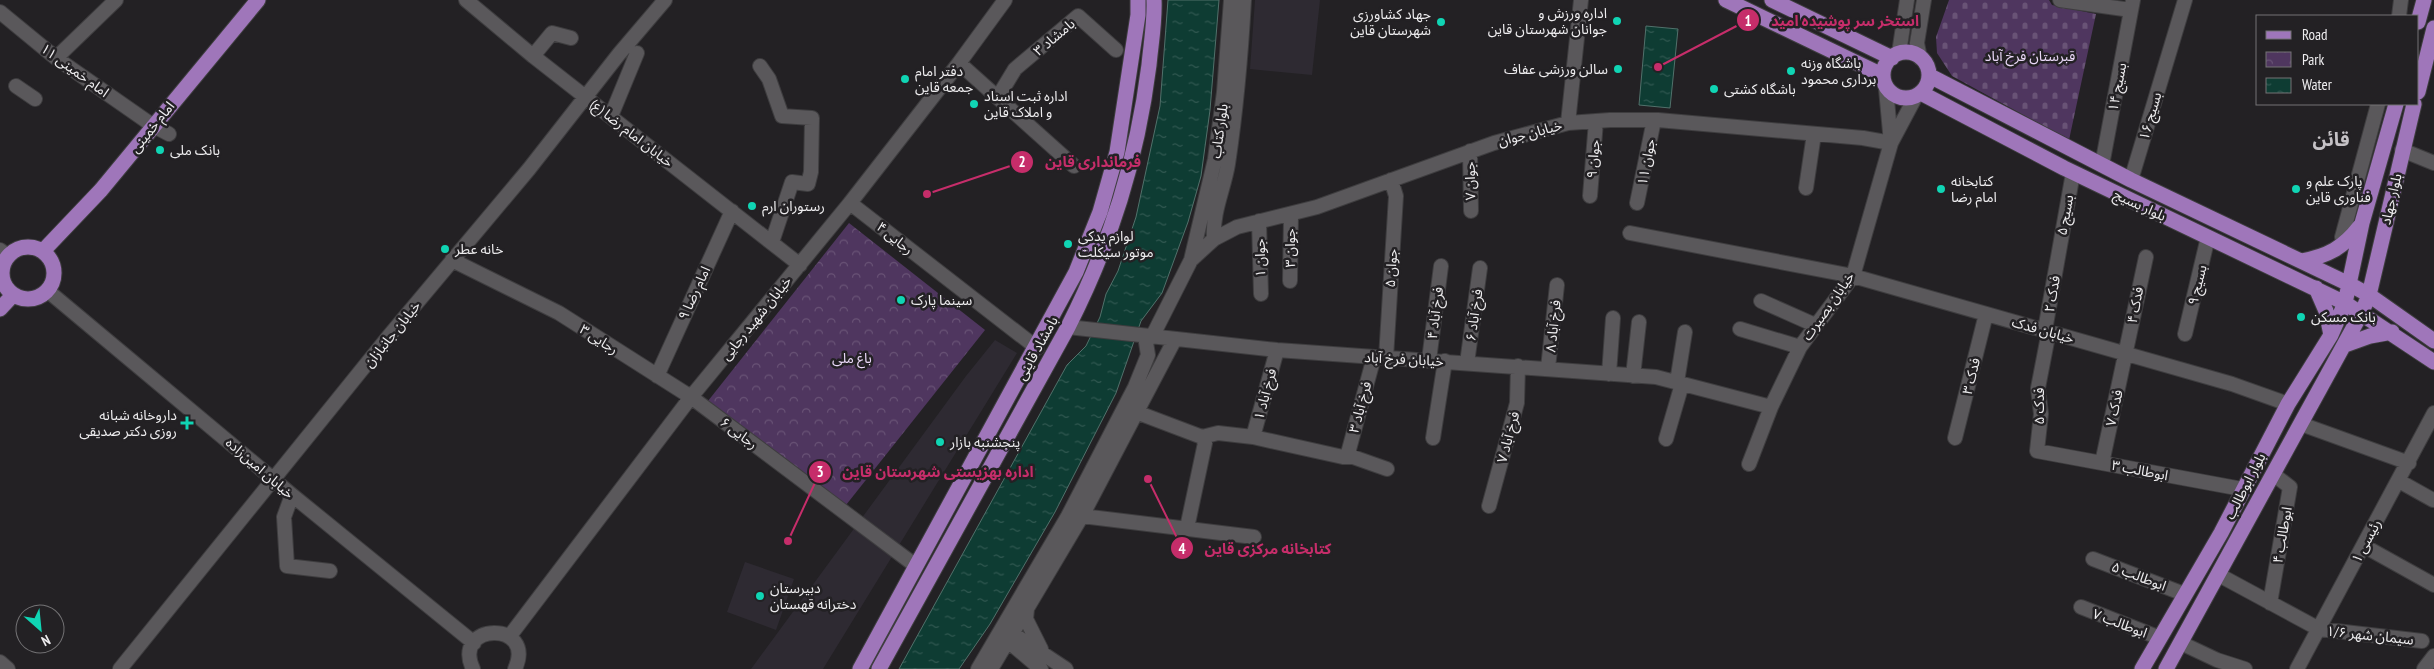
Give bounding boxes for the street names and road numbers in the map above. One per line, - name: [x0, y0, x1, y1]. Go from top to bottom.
- street label: بامشاد ۳: [1030, 14, 1079, 60]
- street label: امام خمینی ۱۱: [36, 39, 113, 102]
- street label: بسیج ۱۴: [2103, 61, 2133, 113]
- street label: بسیج ۱۶: [2135, 90, 2167, 143]
- street label: خیابان امام رضا (ع): [586, 95, 677, 173]
- street label: امام خمینی: [126, 98, 180, 158]
- street label: بلوار کتاب: [1206, 102, 1232, 159]
- street label: خیابان جوان: [1496, 116, 1564, 150]
- street label: جوان ۱۱: [1633, 137, 1659, 187]
- street label: جوان ۹: [1582, 139, 1604, 179]
- street label: جوان ۷: [1461, 161, 1479, 201]
- street label: بلوار جهاد: [2376, 171, 2406, 226]
- street label: بلوار بسیج: [2110, 185, 2169, 227]
- street label: بسیج ۵: [2053, 193, 2079, 237]
- street label: رجایی ۴: [873, 218, 917, 258]
- street label: جوان ۳: [1281, 229, 1299, 267]
- street label: جوان ۱: [1251, 238, 1269, 278]
- street label: جوان ۵: [1381, 248, 1401, 288]
- street label: امام رضا ۹: [674, 263, 716, 323]
- street label: بسیج ۹: [2183, 263, 2213, 308]
- street label: خیابان بصیرت: [1798, 268, 1858, 344]
- street label: خیابان شهید رجایی: [717, 272, 795, 364]
- street label: فدک ۲: [2040, 274, 2064, 314]
- street label: فدک ۴: [2123, 285, 2147, 325]
- street label: فرخ آباد ۴: [1423, 286, 1449, 340]
- street label: فرخ آباد ۶: [1461, 288, 1489, 343]
- street label: خیابان جانبازان: [360, 297, 424, 371]
- street label: فرخ آباد ۸: [1541, 299, 1567, 353]
- street label: بامشاد قاینی: [1012, 313, 1062, 383]
- street label: خیابان فدک: [2010, 313, 2076, 347]
- street label: رجایی ۳: [576, 320, 622, 358]
- street label: خیابان فرخ آباد: [1364, 348, 1444, 372]
- street label: فدک ۳: [1958, 356, 1984, 396]
- street label: فرخ آباد ۱: [1250, 366, 1282, 422]
- street label: فرخ آباد ۳: [1345, 379, 1377, 435]
- street label: فدک ۵: [2030, 388, 2048, 424]
- street label: فدک ۷: [2101, 388, 2127, 428]
- street label: فرخ آباد ۷: [1493, 409, 1525, 465]
- street label: رجایی ۶: [717, 413, 761, 453]
- street label: خیابان امین‌زاده: [222, 433, 298, 503]
- street label: بلوار ابوطالب: [2221, 450, 2270, 522]
- street label: ابوطالب ۳: [2110, 456, 2170, 484]
- street label: ابوطالب ۴: [2268, 505, 2296, 565]
- street label: رئیسی ۱: [2347, 516, 2385, 566]
- street label: ابوطالب ۵: [2109, 557, 2169, 595]
- street label: ابوطالب ۷: [2090, 604, 2150, 642]
- street label: سیمان شهر ۱/۶: [2325, 621, 2415, 649]

